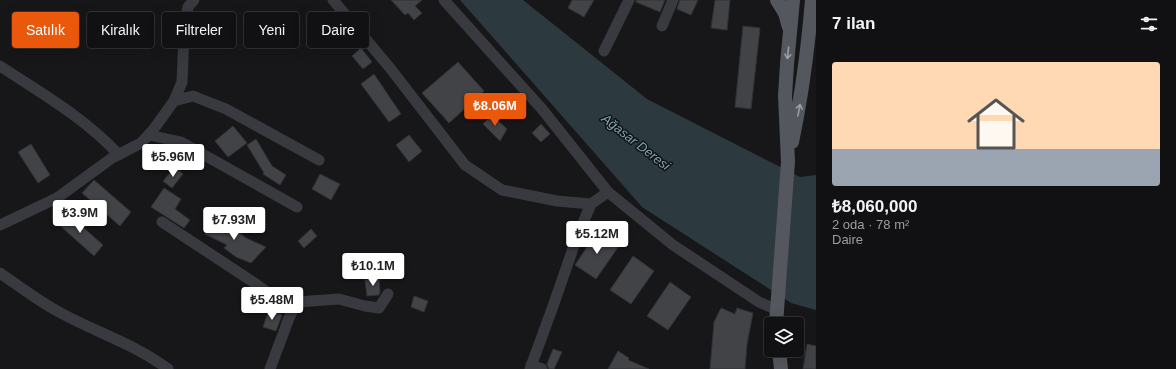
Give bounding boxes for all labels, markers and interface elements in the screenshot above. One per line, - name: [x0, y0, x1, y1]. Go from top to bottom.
- chip: Satılık: [12, 12, 79, 48]
- chip: Kiralık: [87, 12, 154, 48]
- chip: Filtreler: [162, 12, 236, 48]
- chip: Yeni: [244, 12, 299, 48]
- chip: Daire: [307, 12, 369, 48]
- icon: filters: [1138, 13, 1160, 35]
- text: 7 ilan: [832, 14, 875, 33]
- one-way arrow: [784, 46, 792, 59]
- icon: home: [960, 88, 1032, 160]
- pin: ₺8.06M: [462, 93, 528, 127]
- text: ₺8.06M: [473, 98, 517, 113]
- one-way arrow: [795, 104, 803, 117]
- water label: Ağasar Deresi: [598, 110, 674, 174]
- pin: ₺5.96M: [140, 144, 206, 178]
- text: ₺5.96M: [151, 149, 195, 164]
- text: ₺8,060,000: [832, 197, 917, 216]
- pin: ₺3.9M: [52, 200, 108, 234]
- text: ₺3.9M: [62, 205, 98, 220]
- pin: ₺7.93M: [201, 207, 267, 241]
- text: ₺7.93M: [212, 212, 256, 227]
- text: 2 oda · 78 m²: [832, 217, 909, 232]
- pin: ₺5.12M: [564, 221, 630, 255]
- text: ₺5.12M: [575, 226, 619, 241]
- text: Daire: [832, 232, 863, 247]
- pin: ₺10.1M: [340, 253, 406, 287]
- text: ₺10.1M: [351, 258, 395, 273]
- pin: ₺5.48M: [239, 287, 305, 321]
- text: ₺5.48M: [250, 292, 294, 307]
- map controls: [764, 317, 804, 357]
- button: layers: [764, 317, 804, 357]

